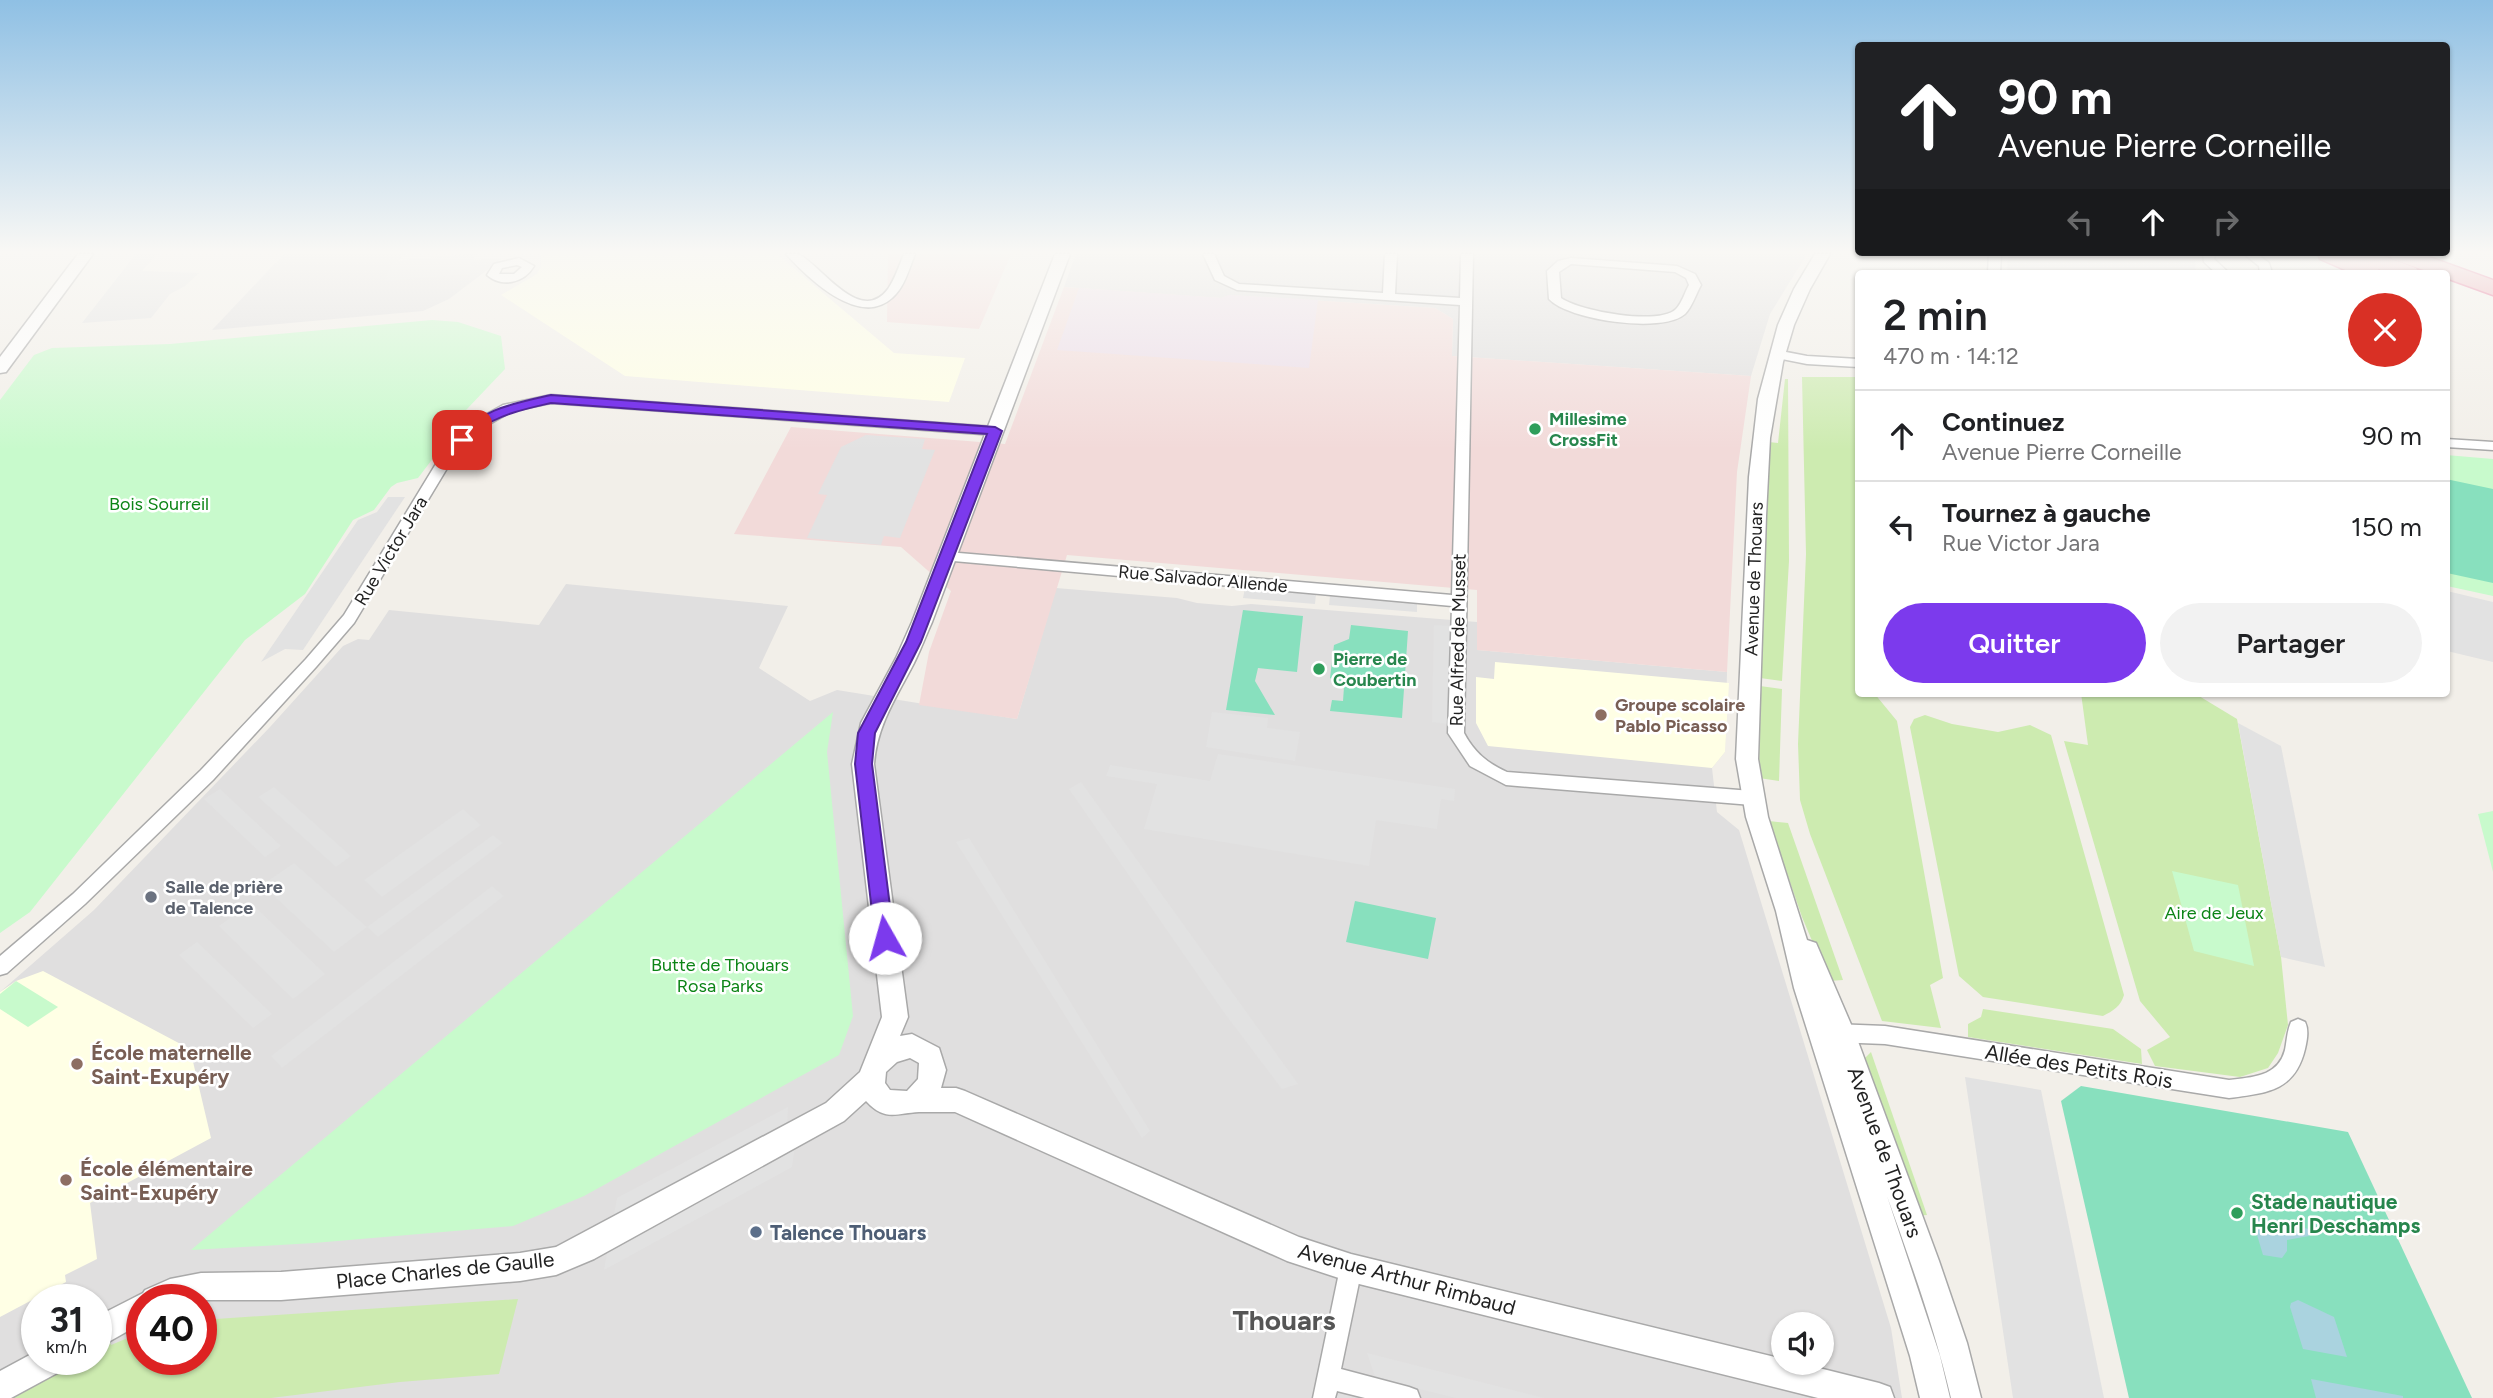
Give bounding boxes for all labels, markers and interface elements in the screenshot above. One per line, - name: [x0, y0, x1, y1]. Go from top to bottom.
- text: 90 m: [1998, 67, 2113, 126]
- icon: ahead: [1883, 70, 1974, 161]
- text: Avenue Pierre Corneille: [1998, 127, 2331, 165]
- icon: left: [2061, 203, 2099, 241]
- icon: ahead: [2134, 203, 2172, 241]
- icon: right: [2207, 203, 2245, 241]
- text: 2 min: [1883, 290, 1988, 341]
- button: close: [2348, 293, 2422, 367]
- text: 470 m · 14:12: [1883, 342, 2019, 370]
- text: Continuez: [1942, 406, 2064, 438]
- place label: Millesime CrossFit: [1549, 408, 1627, 451]
- pin: [432, 410, 492, 470]
- icon: ahead: [1883, 417, 1921, 455]
- text: 90 m: [2362, 420, 2422, 452]
- icon: arrive: [443, 421, 481, 459]
- marker: Millesime CrossFit: [1527, 421, 1543, 437]
- text: Avenue Pierre Corneille: [1942, 438, 2182, 466]
- street label: Rue Victor Jara: [350, 492, 432, 610]
- park label: Bois Sourreil: [109, 493, 209, 515]
- text: Tournez à gauche: [1942, 497, 2151, 529]
- street label: Avenue de Thouars: [1740, 502, 1768, 656]
- icon: left: [1883, 508, 1921, 546]
- text: 150 m: [2351, 511, 2422, 543]
- text: Rue Victor Jara: [1942, 529, 2100, 557]
- street label: Rue Alfred de Musset: [1445, 553, 1471, 727]
- street label: Rue Salvador Allende: [1117, 561, 1289, 597]
- button: Quitter: [1883, 603, 2146, 683]
- button: Partager: [2160, 603, 2422, 683]
- place label: Pierre de Coubertin: [1333, 648, 1416, 691]
- marker: Pierre de Coubertin: [1311, 661, 1327, 677]
- place label: Groupe scolaire Pablo Picasso: [1615, 694, 1745, 737]
- marker: Groupe scolaire Pablo Picasso: [1593, 707, 1609, 723]
- place label: Salle de prière de Talence: [165, 876, 283, 919]
- marker: Salle de prière de Talence: [143, 889, 159, 905]
- position arrow: [848, 901, 922, 975]
- park label: Aire de Jeux: [2164, 902, 2264, 924]
- park label: Butte de Thouars Rosa Parks: [651, 954, 789, 997]
- street label: Allée des Petits Rois: [1983, 1039, 2175, 1093]
- place label: École maternelle Saint-Exupéry: [91, 1040, 252, 1089]
- marker: École maternelle Saint-Exupéry: [69, 1056, 85, 1072]
- street label: Avenue de Thouars: [1842, 1063, 1928, 1241]
- place label: École élémentaire Saint-Exupéry: [80, 1156, 253, 1205]
- marker: École élémentaire Saint-Exupéry: [58, 1172, 74, 1188]
- place label: Stade nautique Henri Deschamps: [2251, 1189, 2420, 1238]
- marker: Stade nautique Henri Deschamps: [2229, 1205, 2245, 1221]
- place label: Talence Thouars: [770, 1220, 926, 1245]
- marker: Talence Thouars: [748, 1224, 764, 1240]
- street label: Avenue Arthur Rimbaud: [1296, 1238, 1518, 1320]
- street label: Place Charles de Gaulle: [335, 1246, 555, 1294]
- speed limit sign: 40: [126, 1284, 217, 1375]
- text: 31: [49, 1299, 84, 1341]
- district label: Thouars: [1232, 1303, 1336, 1337]
- map controls: [1771, 1312, 1834, 1375]
- button: sound: [1771, 1312, 1834, 1375]
- text: km/h: [46, 1336, 87, 1358]

